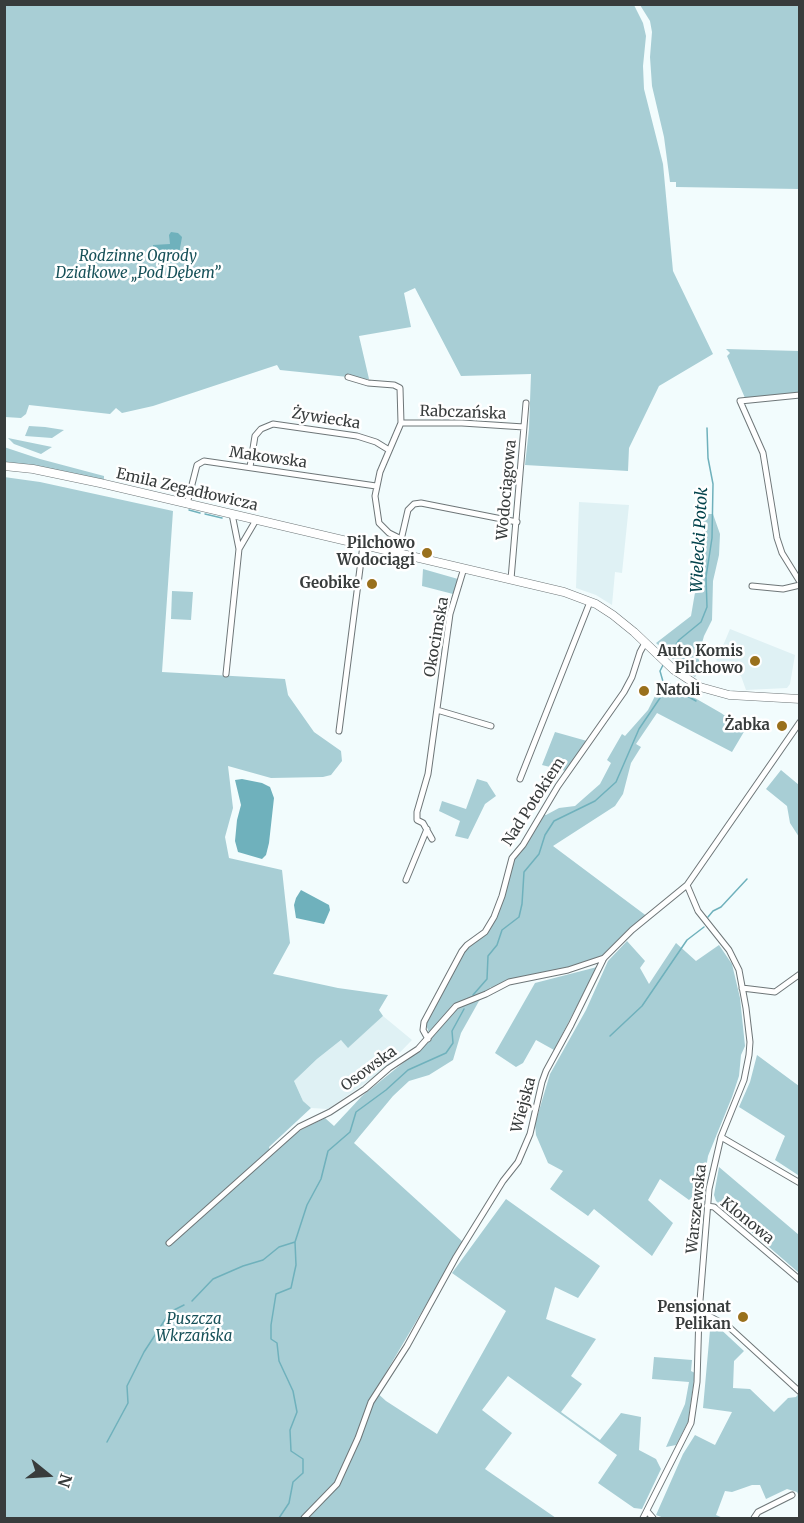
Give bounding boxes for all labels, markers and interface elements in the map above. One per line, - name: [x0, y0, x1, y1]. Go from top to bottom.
- park label: Rodzinne Ogrody Działkowe „Pod Dębem”: [56, 248, 220, 283]
- street label: Rabczańska: [419, 402, 507, 424]
- street label: Żywiecka: [291, 405, 361, 433]
- street label: Wodociągowa: [494, 439, 520, 541]
- street label: Makowska: [228, 444, 308, 472]
- street label: Emila Zegadłowicza: [114, 465, 260, 515]
- water label: Wielecki Potok: [688, 487, 712, 593]
- place label: Pilchowo Wodociągi: [337, 535, 415, 570]
- marker: Pilchowo Wodociągi: [420, 546, 434, 560]
- place label: Geobike: [300, 575, 360, 593]
- marker: Geobike: [365, 577, 379, 591]
- street label: Okocimska: [421, 596, 453, 678]
- place label: Auto Komis Pilchowo: [657, 643, 743, 678]
- marker: Auto Komis Pilchowo: [748, 654, 762, 668]
- place label: Natoli: [656, 682, 700, 700]
- marker: Natoli: [637, 684, 651, 698]
- place label: Żabka: [725, 717, 770, 735]
- marker: Żabka: [775, 719, 789, 733]
- street label: Nad Potokiem: [499, 755, 569, 849]
- street label: Osowska: [338, 1043, 400, 1095]
- street label: Wiejska: [508, 1075, 540, 1135]
- street label: Warszewska: [683, 1163, 711, 1255]
- street label: Klonowa: [717, 1194, 777, 1248]
- place label: Pensjonat Pelikan: [657, 1299, 731, 1334]
- marker: Pensjonat Pelikan: [736, 1310, 750, 1324]
- park label: Puszcza Wkrzańska: [156, 1311, 232, 1346]
- north arrow: [18, 1445, 78, 1505]
- text: N: [54, 1471, 77, 1490]

